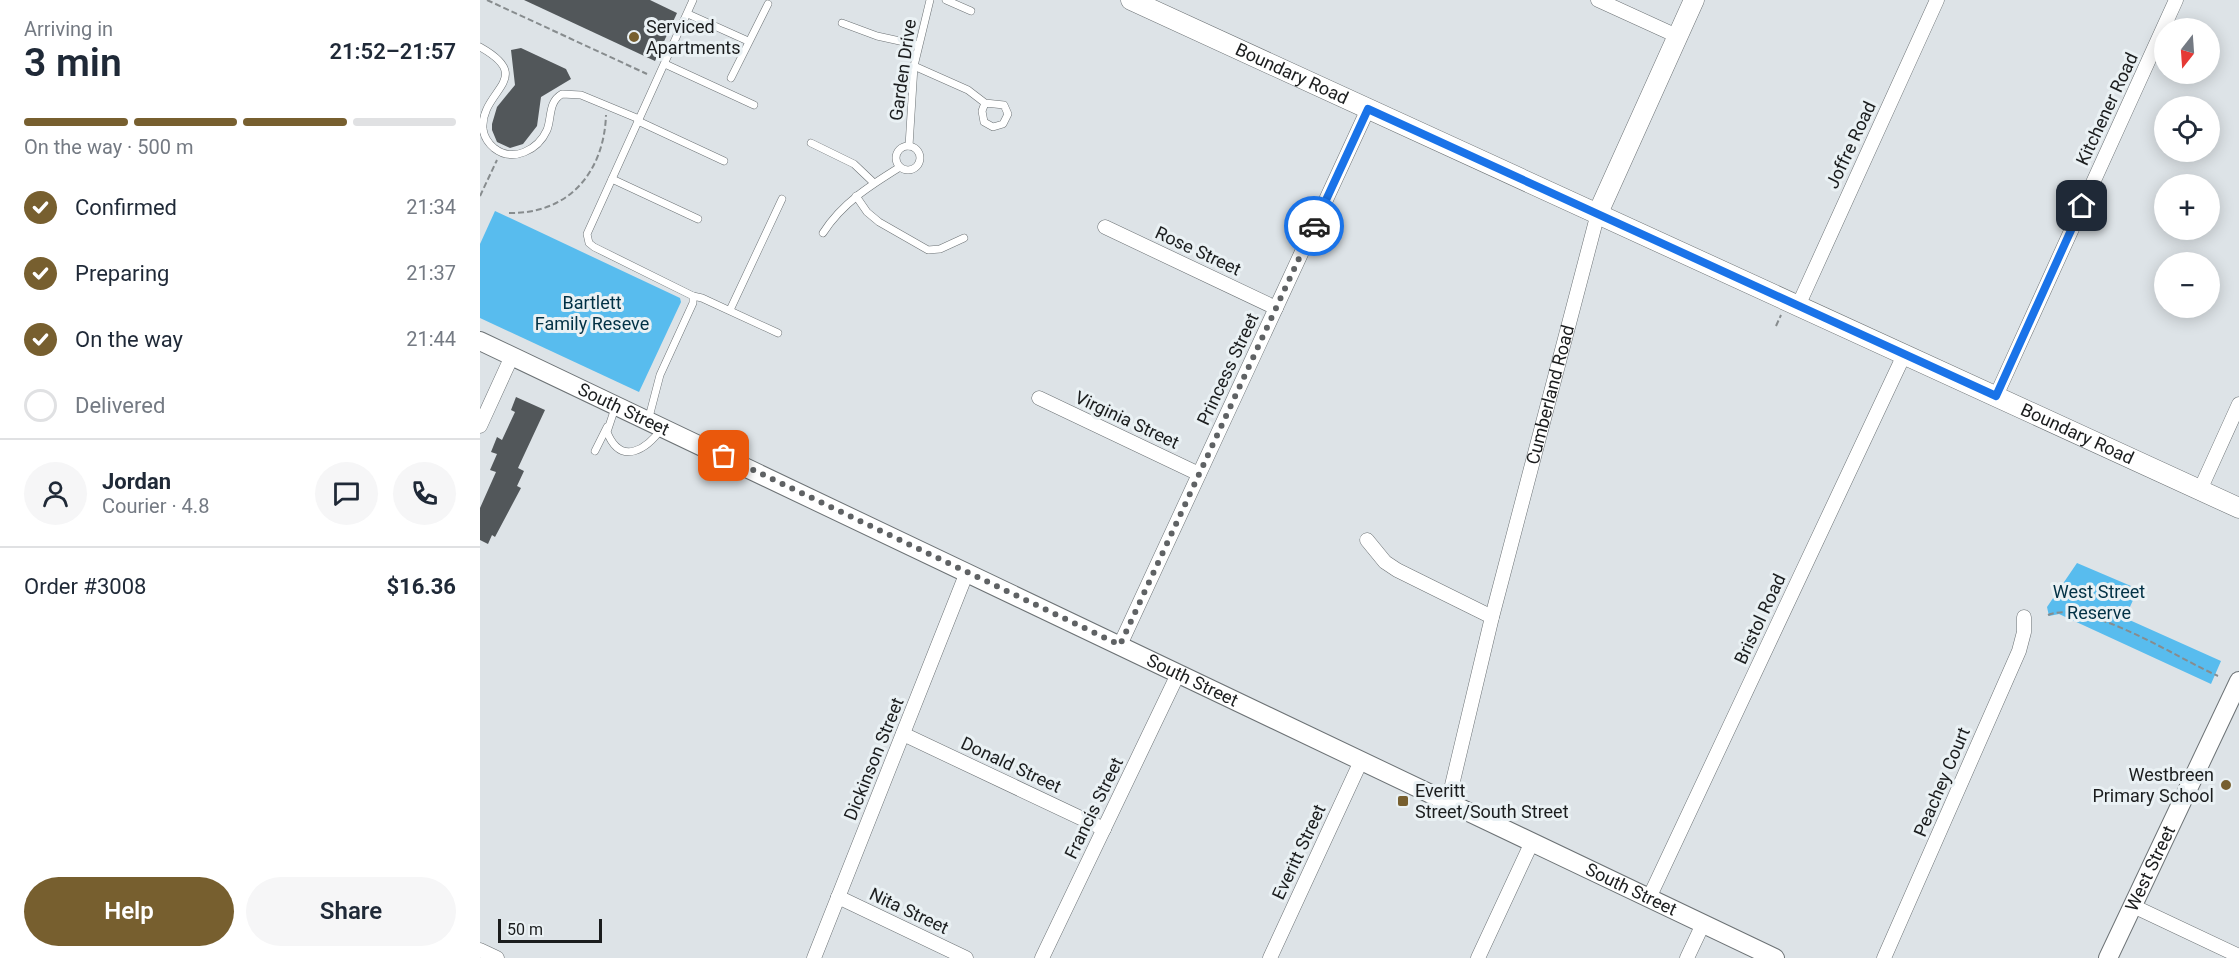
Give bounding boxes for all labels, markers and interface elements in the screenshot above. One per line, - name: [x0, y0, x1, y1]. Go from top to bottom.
- place label: Serviced Apartments: [646, 16, 741, 58]
- text: Arriving in: [24, 17, 113, 41]
- street label: Garden Drive: [885, 18, 920, 122]
- north arrow: [2154, 18, 2220, 84]
- map controls: [2154, 18, 2220, 318]
- marker: Serviced Apartments: [627, 30, 641, 44]
- street label: Boundary Road: [1232, 38, 1352, 108]
- text: 21:52–21:57: [329, 39, 456, 64]
- text: 3 min: [24, 40, 122, 86]
- street label: Kitchener Road: [2071, 49, 2142, 168]
- button: locate: [2154, 96, 2220, 162]
- street label: Joffre Road: [1821, 98, 1880, 192]
- text: On the way · 500 m: [24, 135, 193, 159]
- button: +: [2154, 174, 2220, 240]
- pin: [2056, 180, 2107, 231]
- icon: home: [2065, 189, 2098, 222]
- icon: check: [24, 191, 57, 224]
- text: Confirmed: [75, 195, 177, 220]
- text: 21:34: [406, 195, 456, 219]
- courier: [1284, 196, 1344, 256]
- icon: car: [1298, 210, 1331, 243]
- street label: Rose Street: [1152, 222, 1245, 280]
- button: −: [2154, 252, 2220, 318]
- icon: check: [24, 257, 57, 290]
- text: Preparing: [75, 261, 169, 286]
- text: 21:37: [406, 261, 456, 285]
- park label: Bartlett Family Reseve: [535, 292, 649, 334]
- street label: Princess Street: [1192, 309, 1263, 428]
- icon: check: [24, 323, 57, 356]
- street label: Cumberland Road: [1522, 323, 1578, 467]
- text: On the way: [75, 327, 183, 352]
- text: 21:44: [406, 327, 456, 351]
- street label: South Street: [575, 378, 673, 440]
- street label: Virginia Street: [1072, 386, 1183, 453]
- text: Delivered: [75, 393, 165, 418]
- street label: Boundary Road: [2018, 398, 2137, 468]
- pin: [698, 430, 749, 481]
- icon: bag: [707, 439, 740, 472]
- button: person: [24, 462, 87, 525]
- button: chat: [315, 462, 378, 525]
- button: phone: [393, 462, 456, 525]
- text: Jordan: [102, 469, 171, 494]
- text: Courier · 4.8: [102, 494, 209, 518]
- street label: Bristol Road: [1730, 570, 1790, 667]
- text: Order #3008: [24, 574, 146, 599]
- text: $16.36: [387, 574, 456, 599]
- park label: West Street Reserve: [2053, 581, 2145, 623]
- street label: South Street: [1143, 649, 1242, 711]
- street label: Dickinson Street: [839, 694, 908, 823]
- street label: Peachey Court: [1909, 724, 1974, 840]
- street label: Donald Street: [958, 732, 1065, 797]
- street label: Francis Street: [1060, 754, 1127, 862]
- place label: Westbreen Primary School: [2092, 764, 2214, 806]
- marker: Westbreen Primary School: [2219, 778, 2233, 792]
- place label: Everitt Street/South Street: [1415, 780, 1569, 822]
- marker: Everitt Street/South Street: [1396, 794, 1410, 808]
- street label: Everitt Street: [1267, 801, 1330, 903]
- street label: West Street: [2121, 822, 2179, 915]
- street label: South Street: [1582, 858, 1680, 920]
- button: Help: [24, 877, 234, 946]
- button: Share: [246, 877, 456, 946]
- street label: Nita Street: [866, 883, 952, 938]
- scale bar: [498, 916, 602, 944]
- text: 50 m: [507, 920, 543, 939]

